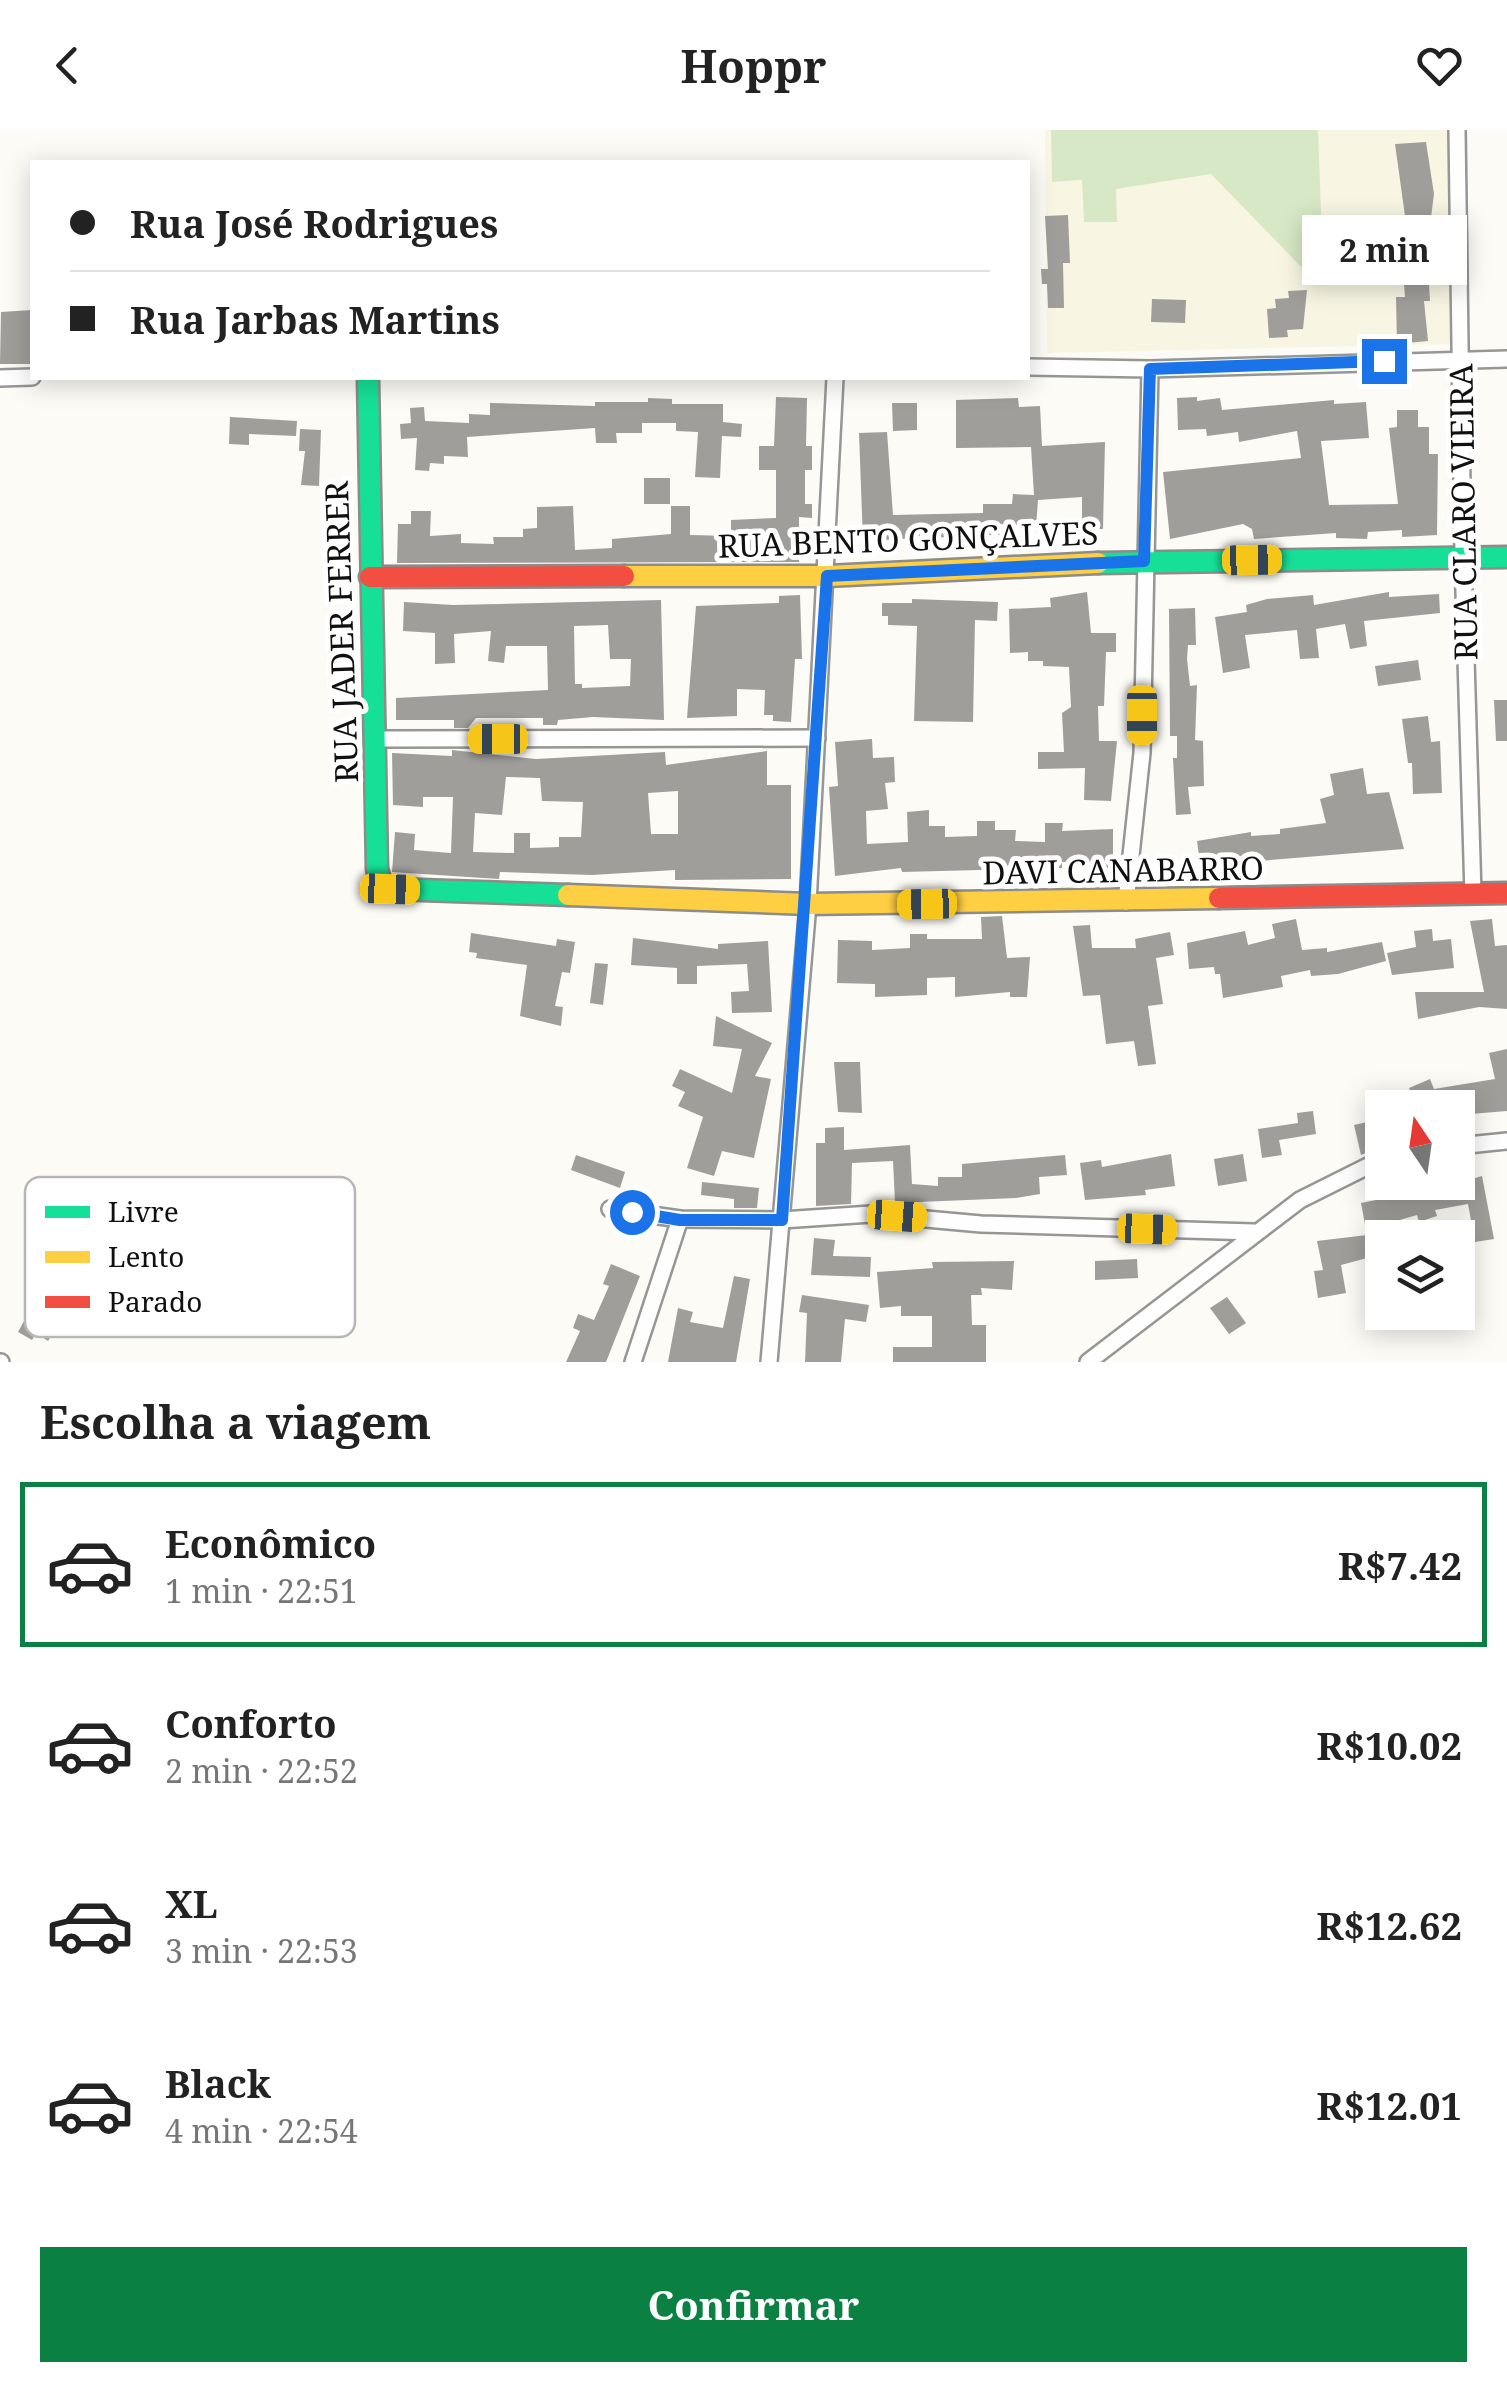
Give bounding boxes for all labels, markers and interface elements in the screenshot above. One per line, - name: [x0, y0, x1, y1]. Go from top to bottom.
- text: Hoppr: [680, 35, 827, 96]
- icon: back: [40, 38, 95, 93]
- icon: heart: [1412, 38, 1467, 93]
- text: Rua José Rodrigues: [130, 197, 498, 249]
- callout: 2 min: [1302, 216, 1466, 286]
- text: 2 min: [1339, 228, 1430, 271]
- text: Rua Jarbas Martins: [130, 293, 500, 345]
- route end: [1362, 339, 1407, 384]
- street label: RUA CLARO VIEIRA: [1438, 363, 1487, 661]
- street label: RUA JADER FERRER: [314, 479, 367, 784]
- street label: RUA BENTO GONÇALVES: [717, 510, 1099, 567]
- car: [1222, 544, 1282, 576]
- car: [1127, 685, 1157, 745]
- car: [468, 724, 528, 754]
- street label: DAVI CANABARRO: [982, 846, 1264, 893]
- car: [359, 873, 421, 905]
- car: [897, 888, 957, 920]
- north arrow: [1365, 1090, 1475, 1200]
- map controls: [1365, 1090, 1475, 1330]
- legend: [25, 1177, 355, 1337]
- route start: [610, 1190, 655, 1235]
- text: Livre: [108, 1192, 179, 1230]
- car: [866, 1199, 928, 1233]
- car: [1116, 1213, 1178, 1245]
- button: layers: [1365, 1220, 1475, 1330]
- text: Lento: [108, 1237, 185, 1275]
- text: Parado: [108, 1282, 202, 1320]
- text: Escolha a viagem: [40, 1391, 431, 1452]
- text: Econômico: [165, 1517, 376, 1569]
- icon: car: [45, 1520, 135, 1610]
- text: R$7.42: [1338, 1539, 1462, 1591]
- text: 1 min · 22:51: [165, 1569, 358, 1612]
- text: Conforto: [165, 1697, 337, 1749]
- icon: car: [45, 1700, 135, 1790]
- text: R$10.02: [1316, 1719, 1462, 1771]
- text: 2 min · 22:52: [165, 1749, 358, 1792]
- text: XL: [165, 1877, 218, 1929]
- icon: car: [45, 1880, 135, 1970]
- text: R$12.62: [1316, 1899, 1462, 1951]
- text: 3 min · 22:53: [165, 1929, 358, 1972]
- text: Black: [165, 2057, 271, 2109]
- icon: car: [45, 2060, 135, 2150]
- text: R$12.01: [1316, 2079, 1462, 2131]
- text: 4 min · 22:54: [165, 2109, 358, 2152]
- button: Confirmar: [40, 2247, 1467, 2362]

